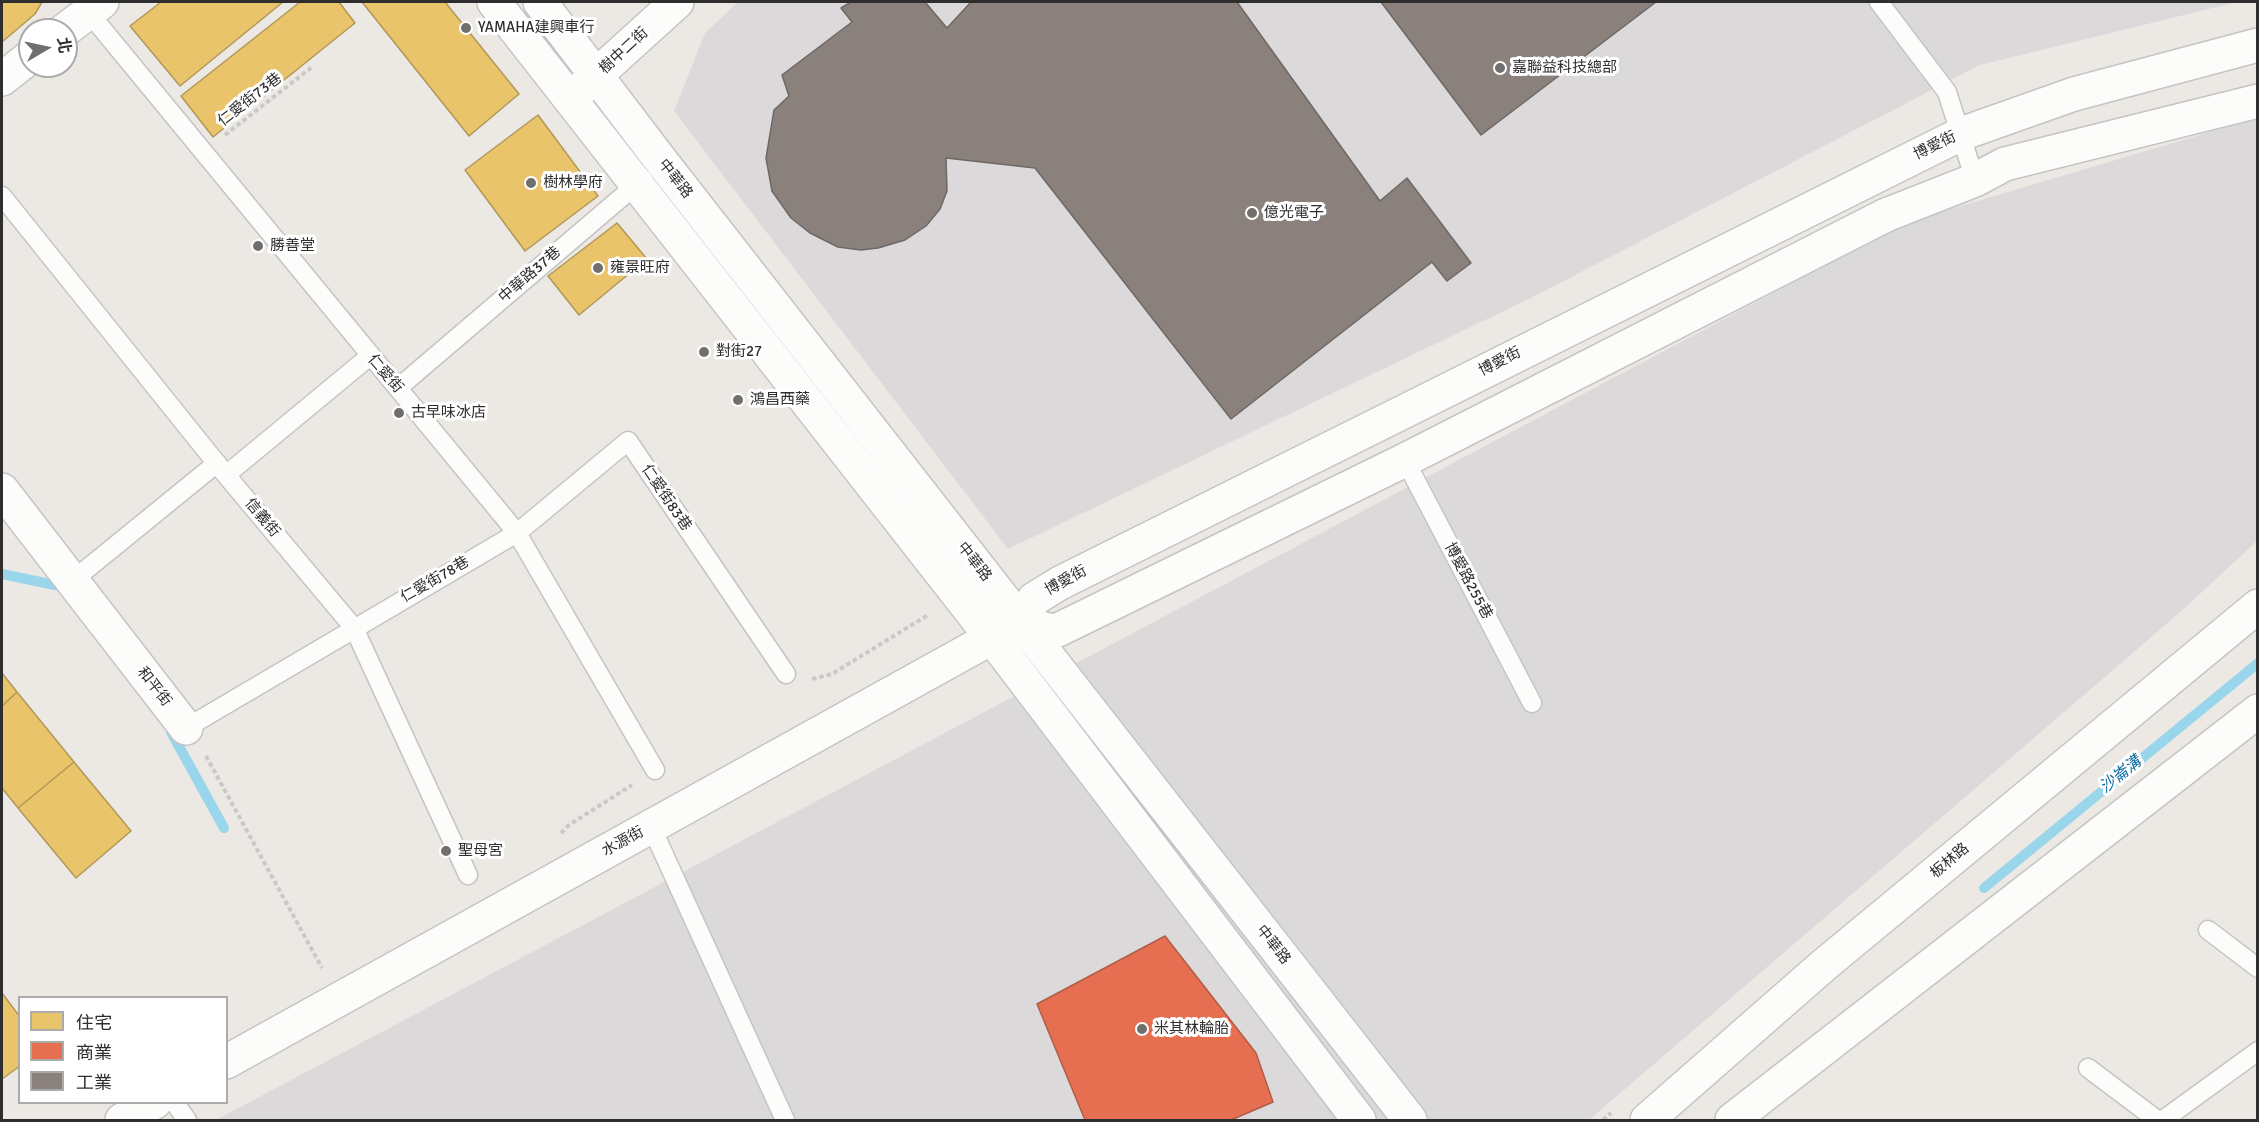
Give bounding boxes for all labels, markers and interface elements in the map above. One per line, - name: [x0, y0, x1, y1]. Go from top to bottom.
- north arrow: [18, 18, 78, 78]
- place label: YAMAHA建興車行: [478, 19, 595, 37]
- marker: YAMAHA建興車行: [459, 21, 473, 35]
- street label: 樹中二街: [596, 24, 652, 78]
- text: 北: [53, 36, 75, 55]
- place label: 嘉聯益科技總部: [1512, 59, 1617, 77]
- marker: 嘉聯益科技總部: [1493, 61, 1507, 75]
- street label: 仁愛街73巷: [214, 69, 286, 131]
- street label: 博愛街: [1911, 128, 1959, 164]
- street label: 中華路: [654, 156, 696, 202]
- place label: 樹林學府: [543, 174, 603, 192]
- marker: 樹林學府: [524, 176, 538, 190]
- place label: 億光電子: [1264, 204, 1324, 222]
- marker: 億光電子: [1245, 206, 1259, 220]
- place label: 勝善堂: [270, 237, 315, 255]
- marker: 勝善堂: [251, 239, 265, 253]
- street label: 中華路37巷: [495, 243, 565, 307]
- place label: 雍景旺府: [610, 259, 670, 277]
- marker: 雍景旺府: [591, 261, 605, 275]
- place label: 對街27: [716, 343, 762, 361]
- street label: 博愛街: [1476, 344, 1524, 380]
- marker: 對街27: [697, 345, 711, 359]
- street label: 仁愛街: [363, 351, 407, 397]
- place label: 鴻昌西藥: [750, 391, 810, 409]
- marker: 鴻昌西藥: [731, 393, 745, 407]
- place label: 古早味冰店: [411, 404, 486, 422]
- marker: 古早味冰店: [392, 406, 406, 420]
- street label: 仁愛街83巷: [637, 461, 695, 535]
- street label: 信義街: [241, 495, 283, 541]
- street label: 中華路: [953, 539, 995, 585]
- street label: 博愛路255巷: [1440, 540, 1496, 622]
- street label: 仁愛街78巷: [398, 553, 472, 607]
- street label: 博愛街: [1042, 562, 1090, 600]
- street label: 和平街: [133, 664, 175, 710]
- water label: 沙崙溝: [2096, 752, 2146, 798]
- street label: 水源街: [599, 823, 647, 861]
- street label: 板林路: [1927, 840, 1973, 882]
- place label: 聖母宮: [458, 842, 503, 860]
- marker: 聖母宮: [439, 844, 453, 858]
- street label: 中華路: [1252, 922, 1294, 968]
- legend: [18, 996, 228, 1104]
- text: 住宅: [76, 1012, 112, 1034]
- place label: 米其林輪胎: [1154, 1020, 1229, 1038]
- marker: 米其林輪胎: [1135, 1022, 1149, 1036]
- text: 商業: [76, 1042, 112, 1064]
- text: 工業: [76, 1072, 112, 1094]

